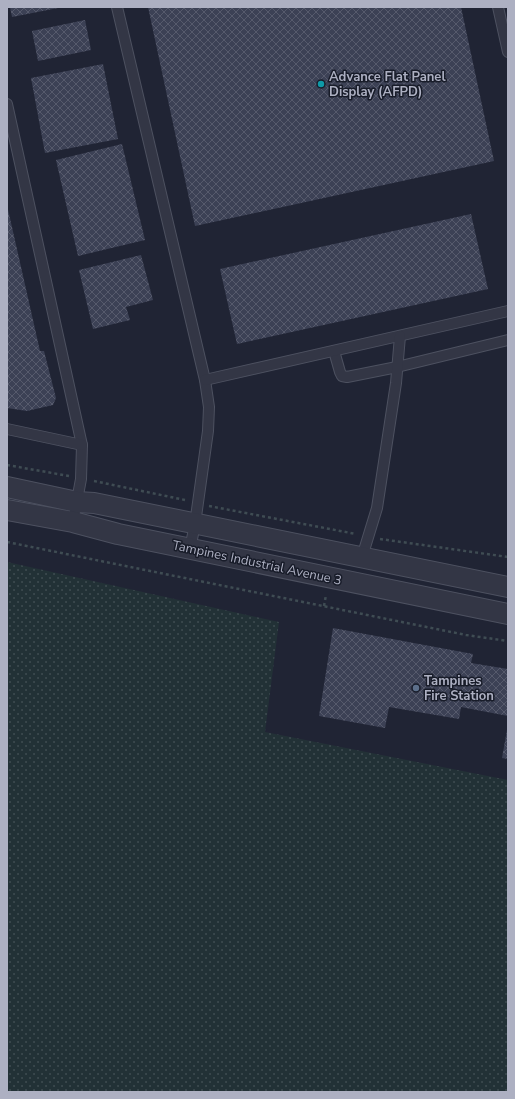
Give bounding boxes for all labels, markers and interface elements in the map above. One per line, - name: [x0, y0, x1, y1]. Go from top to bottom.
- place label: Advance Flat Panel Display (AFPD): [329, 68, 446, 101]
- marker: Advance Flat Panel Display (AFPD): [316, 79, 326, 89]
- street label: Tampines Industrial Avenue 3: [171, 536, 343, 590]
- place label: Tampines Fire Station: [424, 672, 494, 705]
- marker: Tampines Fire Station: [411, 683, 421, 693]

